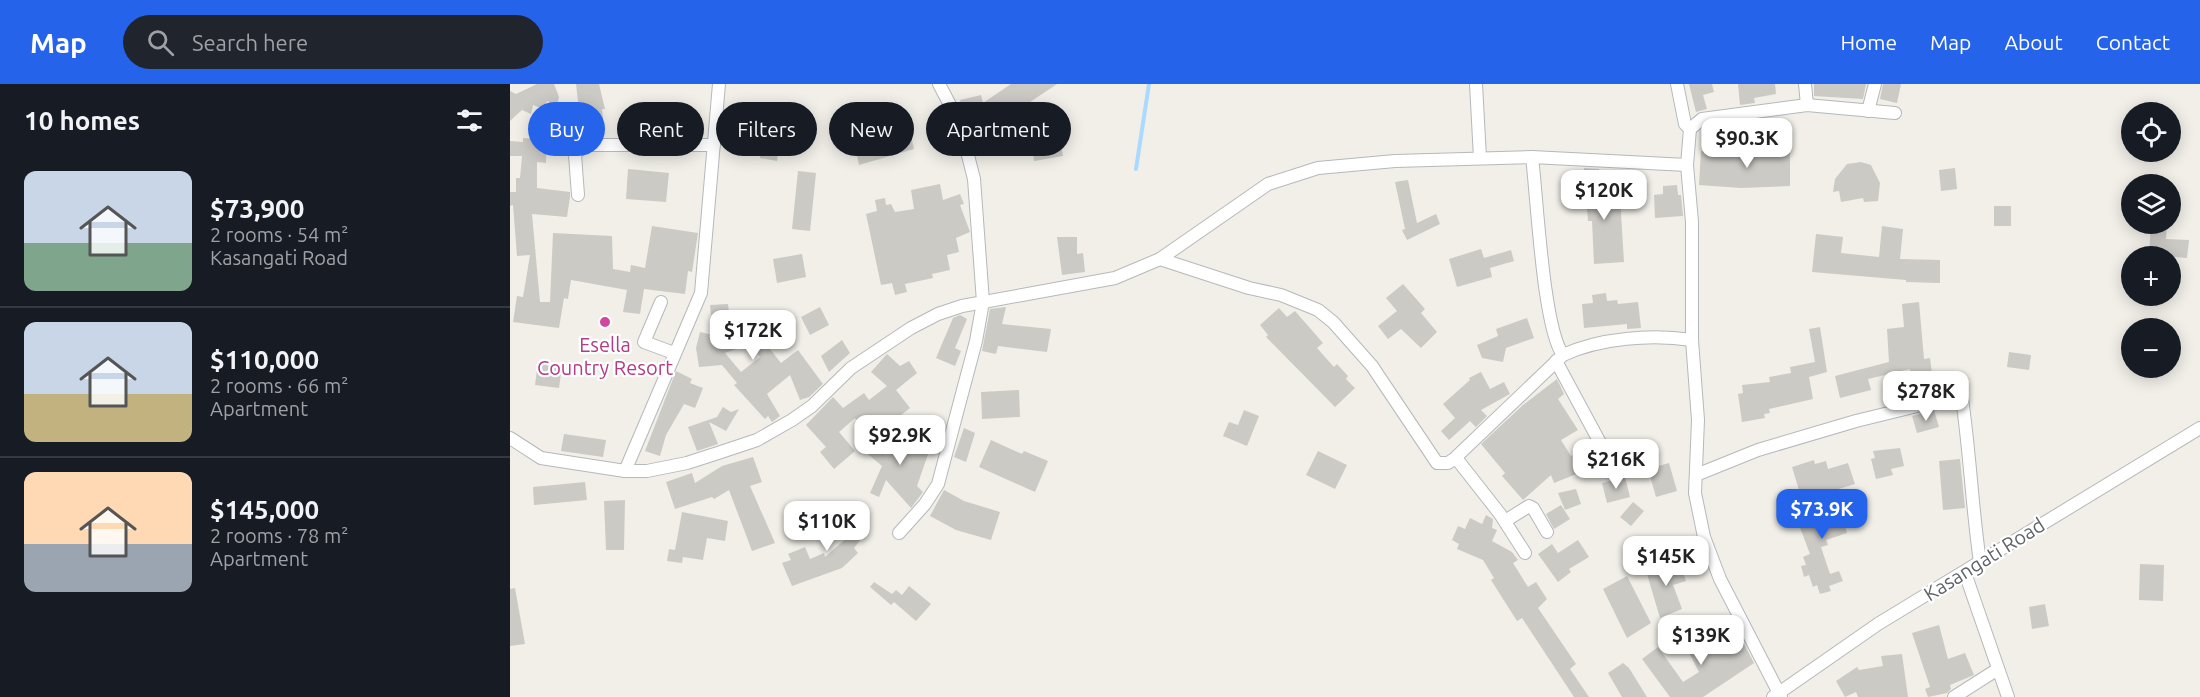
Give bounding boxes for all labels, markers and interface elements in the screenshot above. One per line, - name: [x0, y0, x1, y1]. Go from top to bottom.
- search box: [123, 15, 543, 69]
- icon: search: [144, 26, 177, 59]
- text: Map: [30, 27, 87, 58]
- text: Search here: [192, 30, 308, 55]
- text: Home: [1840, 30, 1897, 54]
- text: Map: [1930, 30, 1971, 54]
- text: About: [2004, 30, 2063, 54]
- text: Contact: [2096, 30, 2170, 54]
- chip: Buy: [528, 102, 605, 156]
- chip: Rent: [617, 102, 704, 156]
- chip: Filters: [716, 102, 817, 156]
- chip: New: [829, 102, 914, 156]
- chip: Apartment: [926, 102, 1071, 156]
- map controls: [2121, 102, 2181, 378]
- button: locate: [2121, 102, 2181, 162]
- icon: filters: [453, 104, 486, 137]
- text: 10 homes: [24, 106, 140, 135]
- pin: $90.3K: [1698, 118, 1796, 169]
- text: $90.3K: [1715, 126, 1779, 149]
- pin: $120K: [1562, 170, 1646, 221]
- button: layers: [2121, 174, 2181, 234]
- text: $120K: [1575, 178, 1633, 201]
- text: $73,900: [210, 194, 304, 223]
- icon: home: [72, 195, 144, 267]
- text: 2 rooms · 54 m²: [210, 223, 348, 246]
- text: Kasangati Road: [210, 246, 348, 269]
- button: +: [2121, 246, 2181, 306]
- pin: $172K: [711, 310, 795, 361]
- marker: Esella Country Resort: [598, 315, 612, 329]
- text: $172K: [724, 318, 782, 341]
- button: −: [2121, 318, 2181, 378]
- place label: Esella Country Resort: [537, 333, 673, 379]
- text: $110,000: [210, 345, 319, 374]
- icon: home: [72, 346, 144, 418]
- pin: $278K: [1884, 371, 1968, 422]
- text: 2 rooms · 66 m²: [210, 374, 348, 397]
- text: $278K: [1897, 379, 1955, 402]
- text: Apartment: [210, 397, 308, 420]
- pin: $92.9K: [851, 415, 949, 466]
- text: $92.9K: [868, 423, 932, 446]
- pin: $216K: [1574, 439, 1658, 490]
- text: $216K: [1587, 447, 1645, 470]
- pin: $73.9K: [1773, 489, 1871, 540]
- text: $145,000: [210, 495, 319, 524]
- icon: home: [72, 496, 144, 568]
- text: $73.9K: [1790, 497, 1854, 520]
- pin: $110K: [785, 501, 869, 552]
- text: $110K: [798, 509, 856, 532]
- street label: Kasangati Road: [1919, 513, 2049, 605]
- text: 2 rooms · 78 m²: [210, 524, 348, 547]
- pin: $145K: [1624, 536, 1708, 587]
- text: $145K: [1637, 544, 1695, 567]
- text: Apartment: [210, 547, 308, 570]
- pin: $139K: [1659, 615, 1743, 666]
- text: $139K: [1672, 623, 1730, 646]

